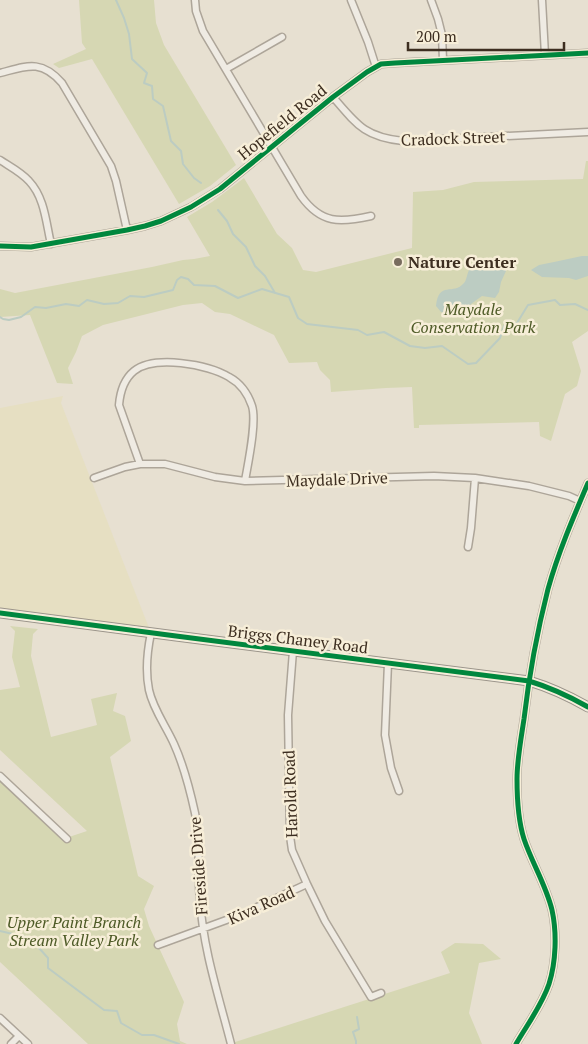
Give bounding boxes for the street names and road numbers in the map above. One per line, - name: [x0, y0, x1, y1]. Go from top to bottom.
- street label: Hopefield Road: [233, 79, 331, 165]
- street label: Cradock Street: [400, 125, 506, 151]
- street label: Maydale Drive: [286, 466, 388, 492]
- street label: Briggs Chaney Road: [227, 619, 370, 659]
- street label: Harold Road: [277, 750, 303, 838]
- street label: Fireside Drive: [184, 816, 212, 916]
- street label: Kiva Road: [224, 880, 298, 929]

